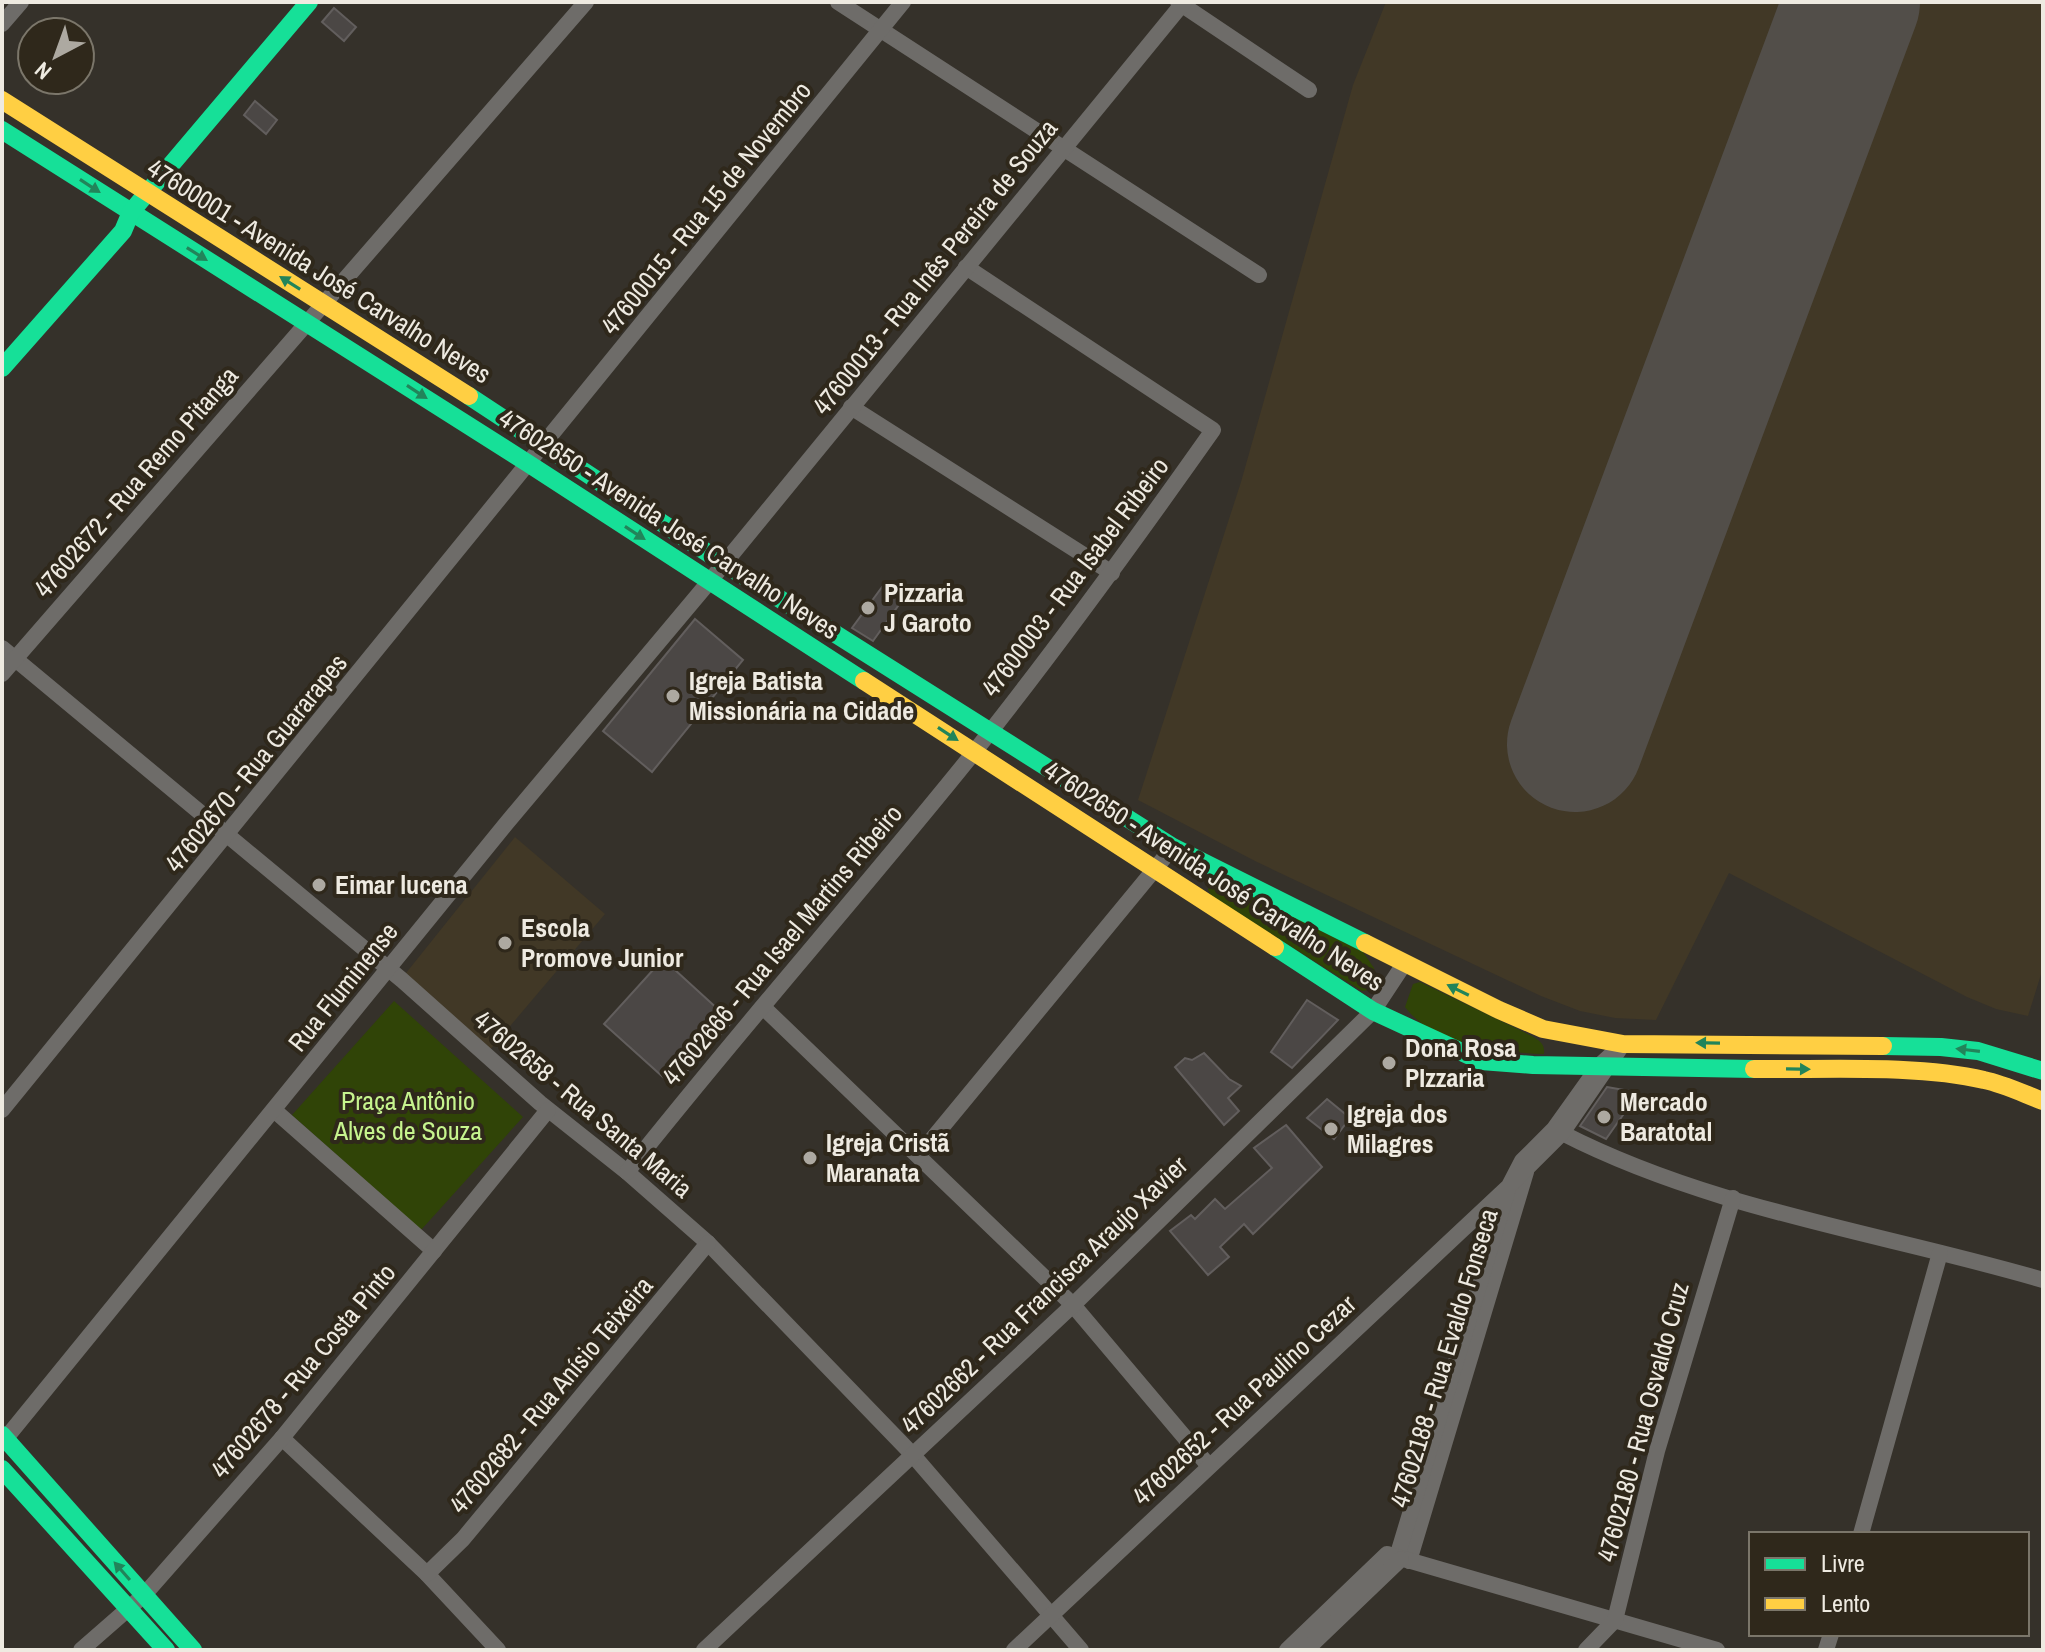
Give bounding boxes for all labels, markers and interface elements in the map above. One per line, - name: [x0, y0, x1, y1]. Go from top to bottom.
- north arrow: [16, 16, 96, 96]
- text: N: [28, 55, 58, 87]
- street label: 47600015 - Rua 15 de Novembro: [592, 74, 819, 342]
- street label: 47600013 - Rua Inês Pereira de Souza: [804, 111, 1065, 422]
- street label: 47600001 - Avenida José Carvalho Neves: [141, 150, 498, 391]
- one-way arrow: [79, 179, 101, 193]
- one-way arrow: [186, 246, 208, 260]
- one-way arrow: [279, 276, 300, 291]
- street label: 47602672 - Rua Remo Pitanga: [26, 359, 246, 605]
- one-way arrow: [406, 385, 428, 399]
- street label: 47602650 - Avenida José Carvalho Neves: [492, 400, 846, 647]
- street label: 47600003 - Rua Isabel Ribeiro: [973, 450, 1176, 704]
- one-way arrow: [625, 526, 646, 541]
- place label: Pizzaria J Garoto: [884, 575, 972, 640]
- marker: Pizzaria J Garoto: [859, 599, 877, 617]
- street label: 47602670 - Rua Guararapes: [157, 646, 355, 879]
- place label: Igreja Batista Missionária na Cidade: [689, 663, 914, 728]
- marker: Igreja Batista Missionária na Cidade: [664, 687, 682, 705]
- one-way arrow: [938, 727, 959, 742]
- street label: 47602650 - Avenida José Carvalho Neves: [1037, 752, 1391, 999]
- street label: 47602666 - Rua Isael Martins Ribeiro: [654, 797, 910, 1093]
- place label: Eimar lucena: [335, 867, 468, 902]
- marker: Eimar lucena: [310, 876, 328, 894]
- place label: Escola Promove Junior: [521, 910, 684, 975]
- street label: Rua Fluminense: [280, 915, 405, 1058]
- marker: Escola Promove Junior: [496, 934, 514, 952]
- one-way arrow: [1447, 983, 1470, 997]
- street label: 47602658 - Rua Santa Maria: [467, 1002, 700, 1205]
- place label: Dona Rosa PIzzaria: [1405, 1030, 1517, 1095]
- one-way arrow: [1695, 1037, 1720, 1050]
- one-way arrow: [1955, 1044, 1980, 1057]
- marker: Dona Rosa PIzzaria: [1380, 1054, 1398, 1072]
- one-way arrow: [1786, 1063, 1811, 1075]
- park label: Praça Antônio Alves de Souza: [333, 1083, 482, 1148]
- place label: Mercado Baratotal: [1620, 1084, 1712, 1149]
- place label: Igreja dos Milagres: [1347, 1096, 1448, 1161]
- marker: Mercado Baratotal: [1595, 1108, 1613, 1126]
- marker: Igreja dos Milagres: [1322, 1120, 1340, 1138]
- place label: Igreja Cristã Maranata: [826, 1125, 949, 1190]
- street label: 47602662 - Rua Francisca Araujo Xavier: [893, 1148, 1195, 1441]
- marker: Igreja Cristã Maranata: [801, 1149, 819, 1167]
- street label: 47602188 - Rua Evaldo Fonseca: [1381, 1204, 1506, 1512]
- street label: 47602678 - Rua Costa Pinto: [202, 1256, 403, 1485]
- street label: 47602682 - Rua Anísio Teixeira: [441, 1269, 660, 1521]
- street label: 47602180 - Rua Osvaldo Cruz: [1588, 1278, 1697, 1565]
- street label: 47602652 - Rua Paulino Cezar: [1124, 1287, 1363, 1513]
- legend: [1749, 1532, 2029, 1636]
- text: Livre: [1821, 1547, 1865, 1579]
- one-way arrow: [114, 1561, 132, 1580]
- text: Lento: [1821, 1587, 1870, 1619]

